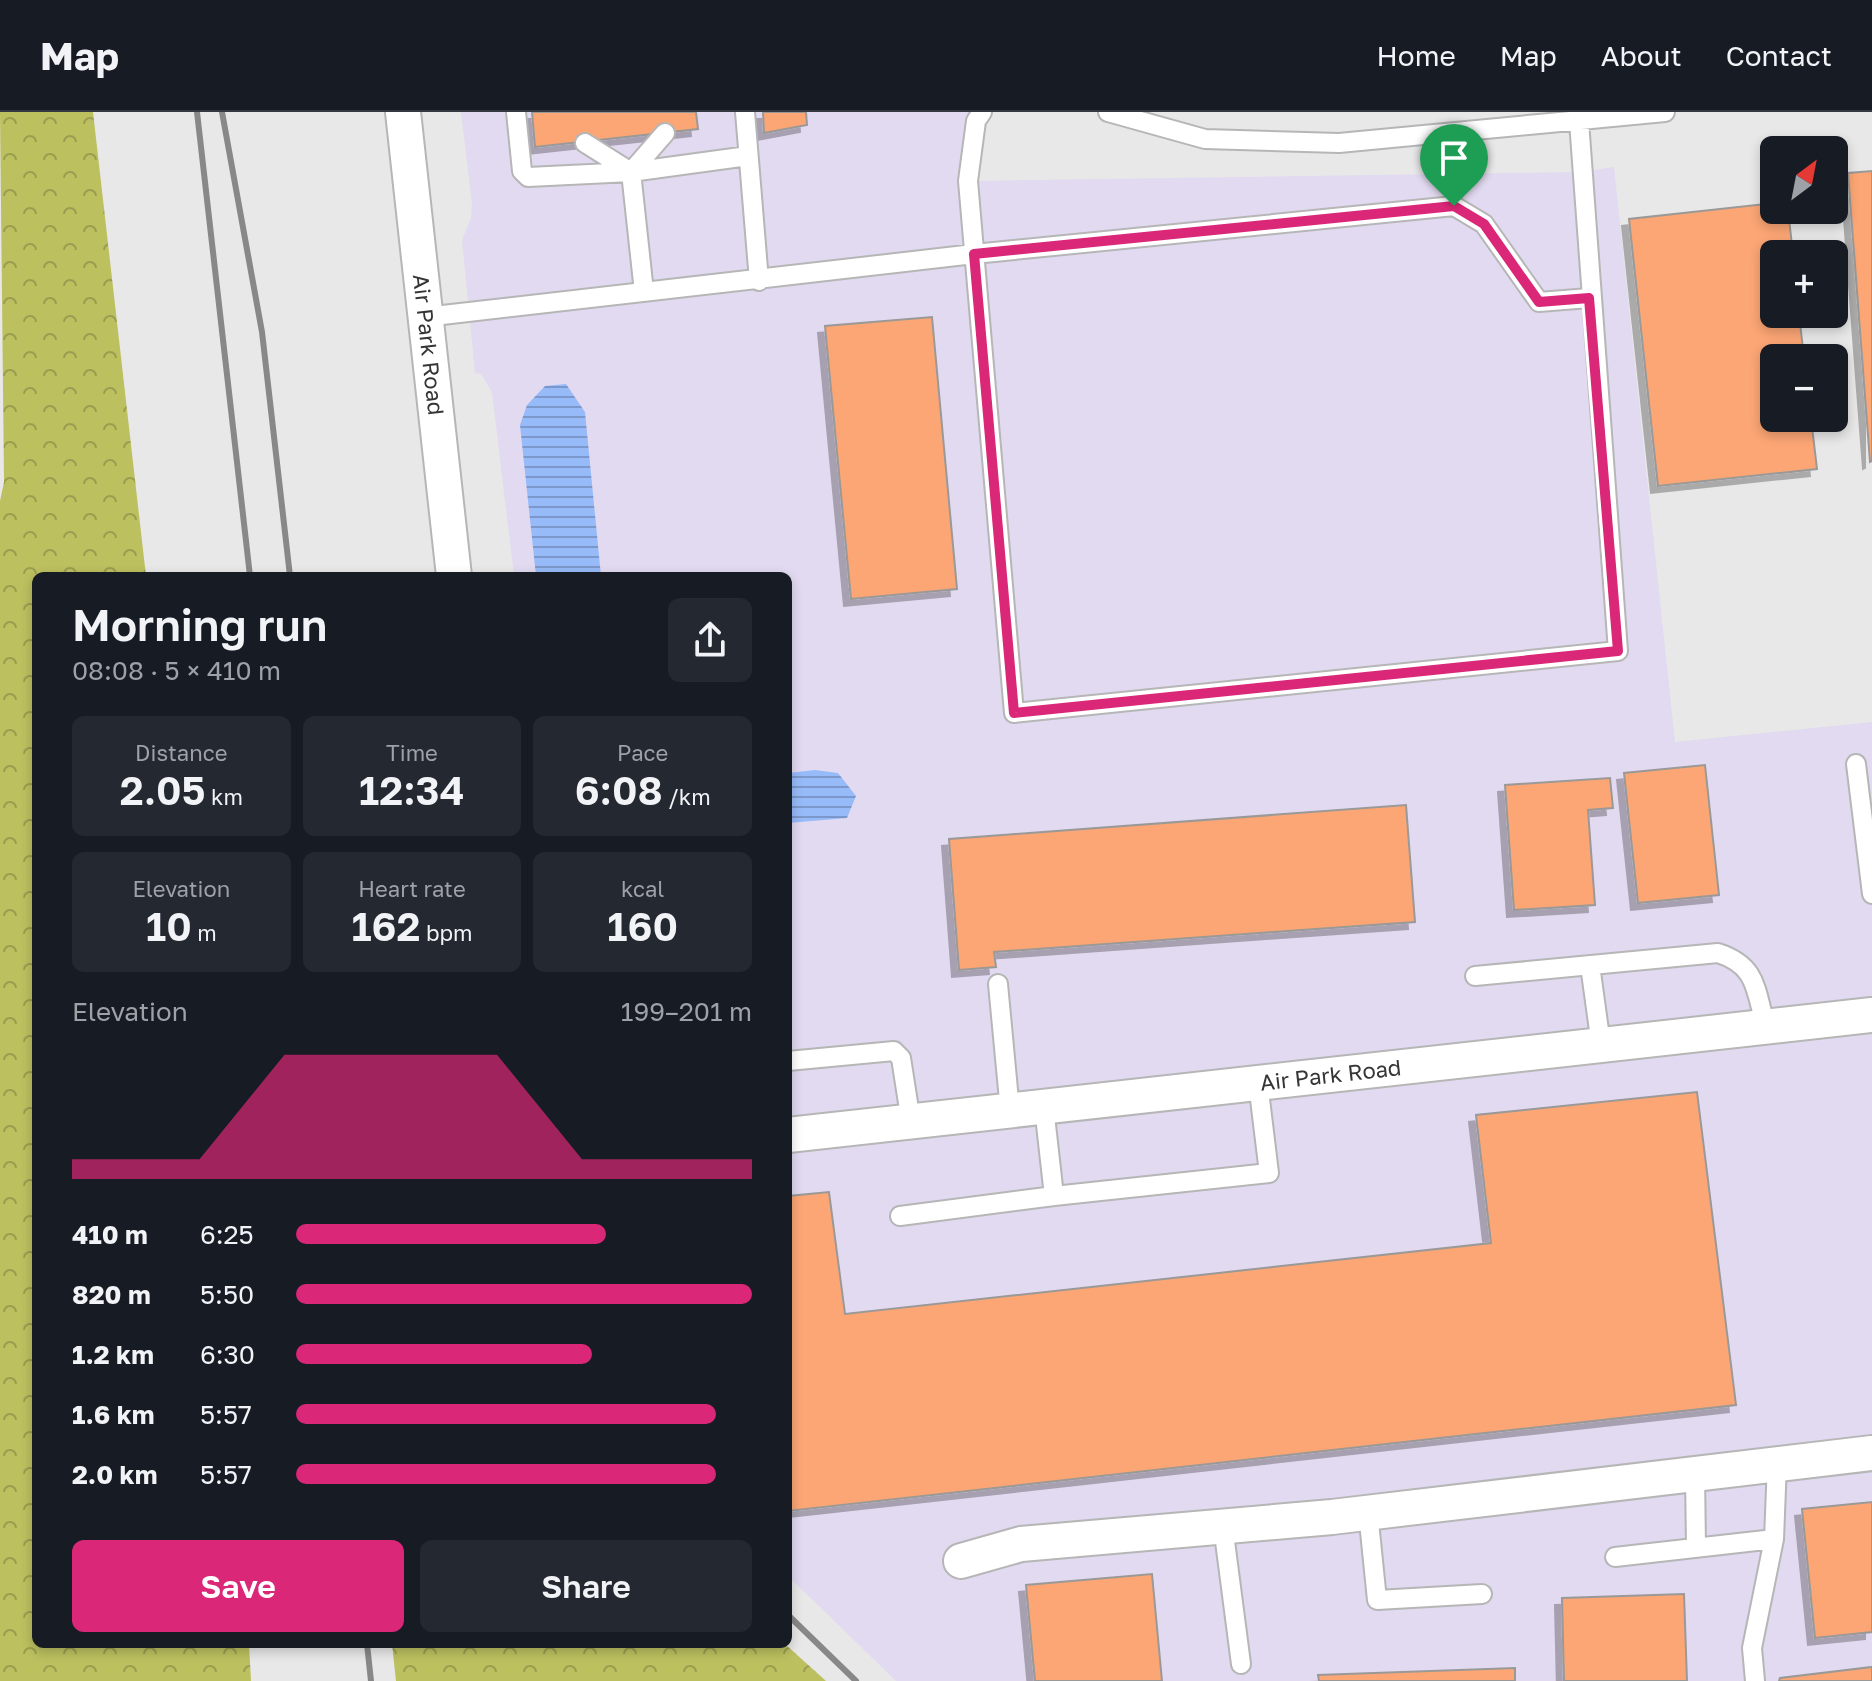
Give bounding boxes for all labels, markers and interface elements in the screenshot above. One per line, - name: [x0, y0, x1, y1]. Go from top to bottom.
- text: Map: [40, 33, 119, 78]
- text: Home: [1377, 39, 1456, 72]
- text: Map: [1500, 39, 1557, 72]
- text: About: [1601, 39, 1682, 72]
- text: Contact: [1726, 39, 1832, 72]
- pin: [1420, 124, 1488, 206]
- icon: arrive: [1432, 136, 1476, 180]
- north arrow: [1760, 136, 1848, 224]
- map controls: [1760, 136, 1848, 432]
- button: +: [1760, 240, 1848, 328]
- street label: Air Park Road: [408, 273, 450, 417]
- button: −: [1760, 344, 1848, 432]
- text: Morning run: [72, 598, 327, 651]
- button: share: [668, 598, 752, 682]
- text: 08:08 · 5 × 410 m: [72, 655, 281, 686]
- text: Distance: [135, 739, 228, 766]
- text: Time: [386, 739, 438, 766]
- text: Pace: [617, 739, 668, 766]
- text: 2.05: [120, 766, 206, 814]
- text: 12:34: [359, 766, 465, 814]
- text: 6:08: [575, 766, 663, 814]
- text: km: [206, 783, 243, 810]
- text: /km: [663, 783, 711, 810]
- text: Elevation: [132, 875, 230, 902]
- text: Heart rate: [358, 875, 466, 902]
- text: kcal: [621, 875, 664, 902]
- text: 10: [146, 902, 192, 950]
- text: 162: [351, 902, 421, 950]
- text: 160: [607, 902, 678, 950]
- text: m: [192, 919, 217, 946]
- text: bpm: [421, 919, 473, 946]
- text: Elevation: [72, 996, 188, 1027]
- text: 199–201 m: [621, 996, 752, 1027]
- street label: Air Park Road: [1259, 1053, 1403, 1096]
- text: 410 m: [72, 1219, 148, 1250]
- text: 6:25: [200, 1219, 254, 1250]
- text: 820 m: [72, 1279, 151, 1310]
- text: 5:50: [200, 1279, 254, 1310]
- text: 1.2 km: [72, 1339, 154, 1370]
- text: 6:30: [200, 1339, 255, 1370]
- text: 1.6 km: [72, 1399, 155, 1430]
- text: 5:57: [200, 1399, 252, 1430]
- text: 2.0 km: [72, 1459, 157, 1490]
- text: 5:57: [200, 1459, 252, 1490]
- button: Save: [72, 1540, 404, 1632]
- button: Share: [420, 1540, 752, 1632]

